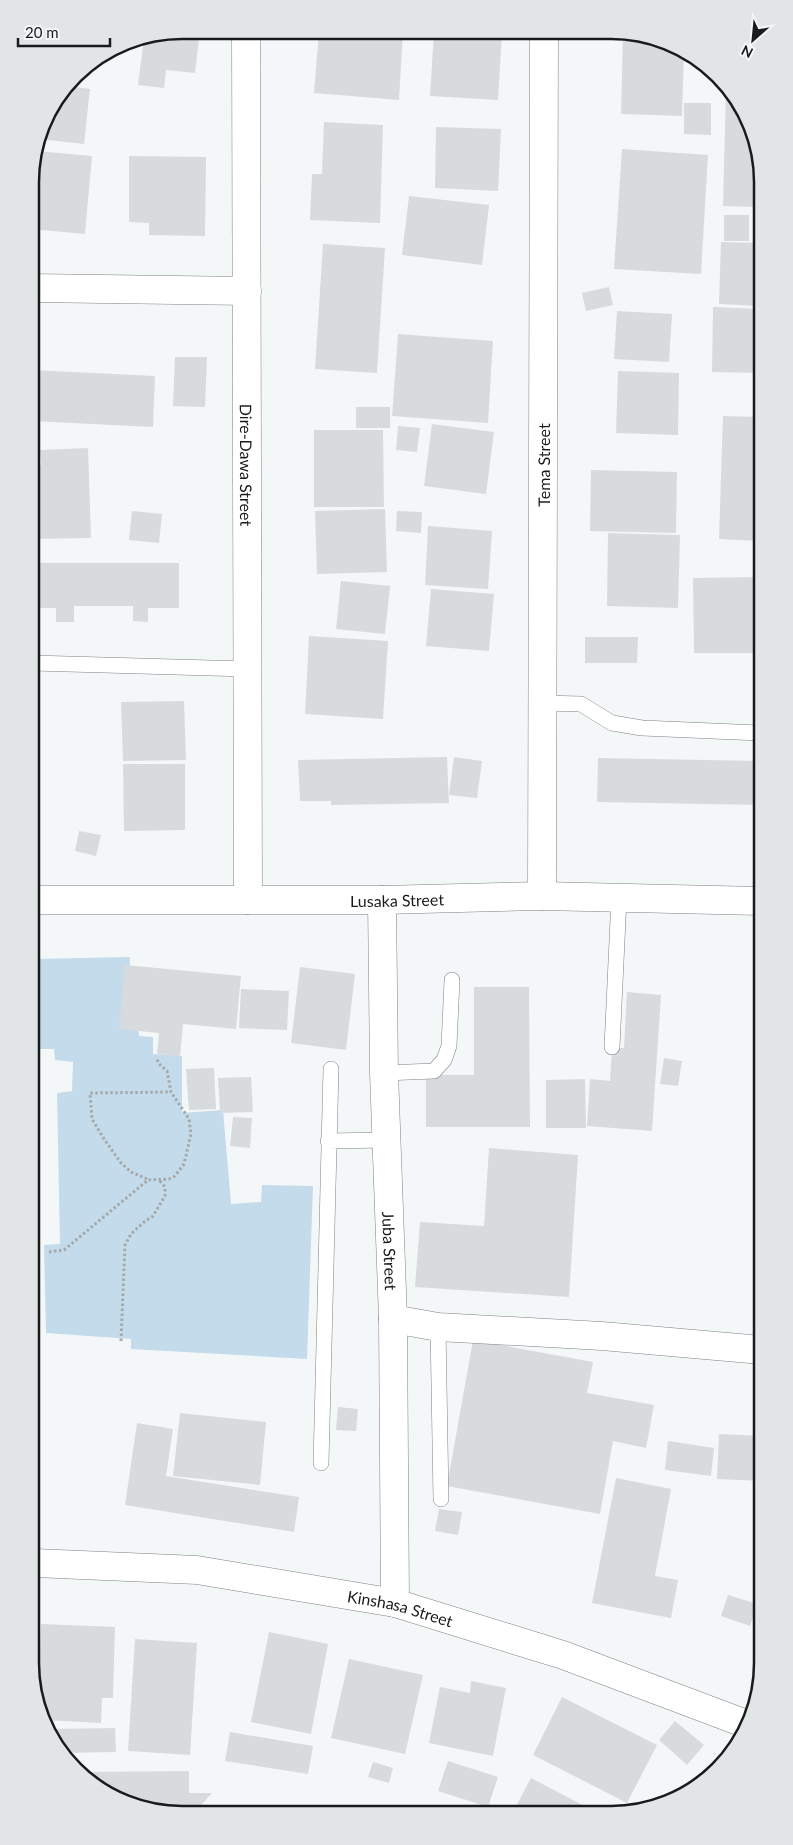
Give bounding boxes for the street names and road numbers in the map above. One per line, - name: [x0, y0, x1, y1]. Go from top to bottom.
- street label: Dire-Dawa Street: [237, 404, 257, 526]
- street label: Tema Street: [533, 423, 553, 507]
- street label: Lusaka Street: [350, 889, 444, 910]
- street label: Juba Street: [380, 1211, 401, 1291]
- street label: Kinshasa Street: [346, 1586, 456, 1630]

